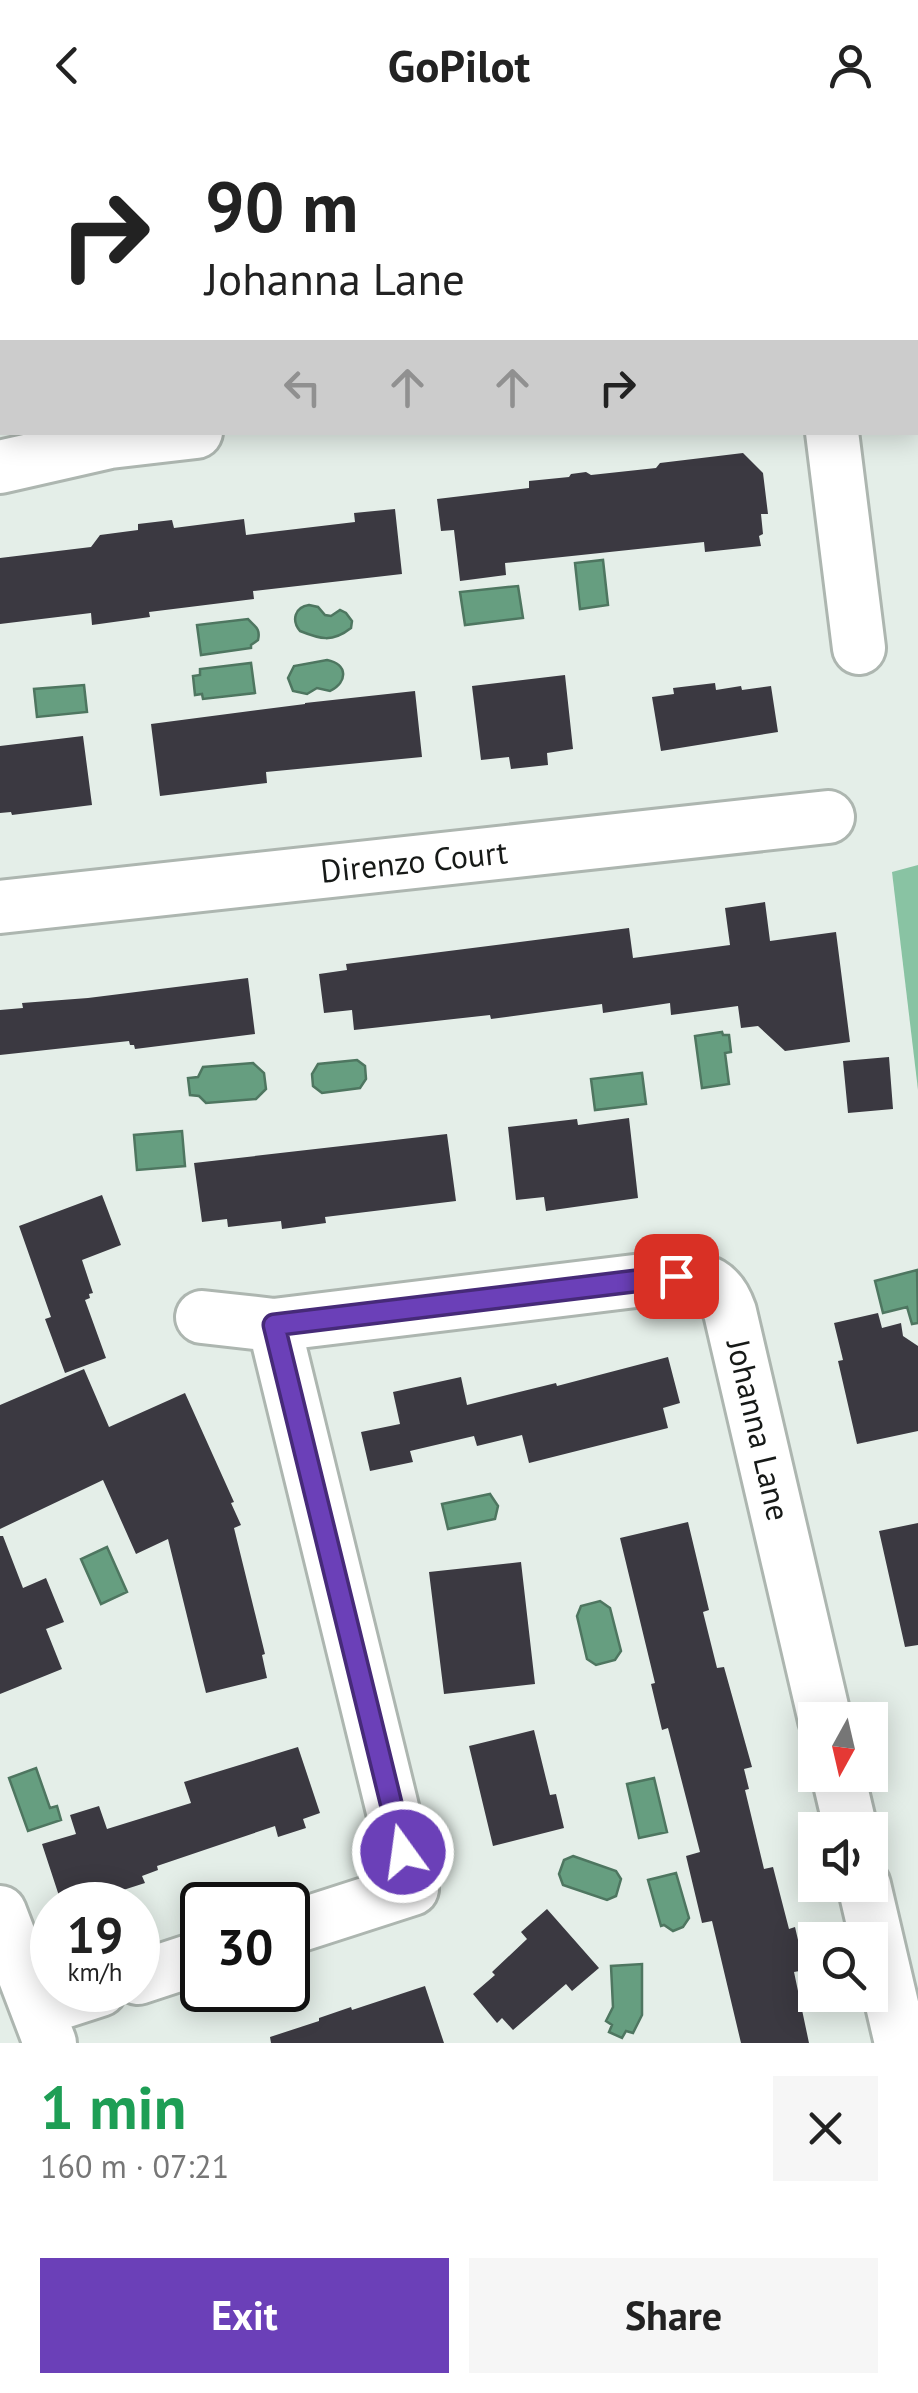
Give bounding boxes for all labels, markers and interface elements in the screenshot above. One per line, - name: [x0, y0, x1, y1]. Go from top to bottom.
- text: GoPilot: [388, 36, 530, 94]
- icon: back: [40, 38, 95, 93]
- icon: person: [823, 38, 878, 93]
- text: 90 m: [205, 161, 358, 251]
- icon: right: [40, 170, 170, 300]
- text: Johanna Lane: [205, 249, 465, 307]
- icon: left: [275, 360, 330, 415]
- icon: ahead: [380, 360, 435, 415]
- icon: ahead: [485, 360, 540, 415]
- icon: right: [590, 360, 645, 415]
- street label: Direnzo Court: [318, 830, 510, 892]
- pin: [634, 1234, 719, 1319]
- icon: arrive: [649, 1249, 704, 1304]
- street label: Johanna Lane: [717, 1333, 800, 1525]
- north arrow: [798, 1702, 888, 1792]
- map controls: [798, 1702, 888, 2012]
- position arrow: [351, 1800, 455, 1904]
- button: sound: [798, 1812, 888, 1902]
- speed limit sign: 30: [180, 1882, 310, 2012]
- text: 19: [67, 1902, 123, 1967]
- button: search: [798, 1922, 888, 2012]
- text: km/h: [68, 1956, 122, 1988]
- text: 1 min: [40, 2068, 186, 2146]
- button: close: [773, 2076, 878, 2181]
- text: 160 m · 07:21: [40, 2145, 229, 2187]
- button: Exit: [40, 2258, 449, 2373]
- button: Share: [469, 2258, 878, 2373]

